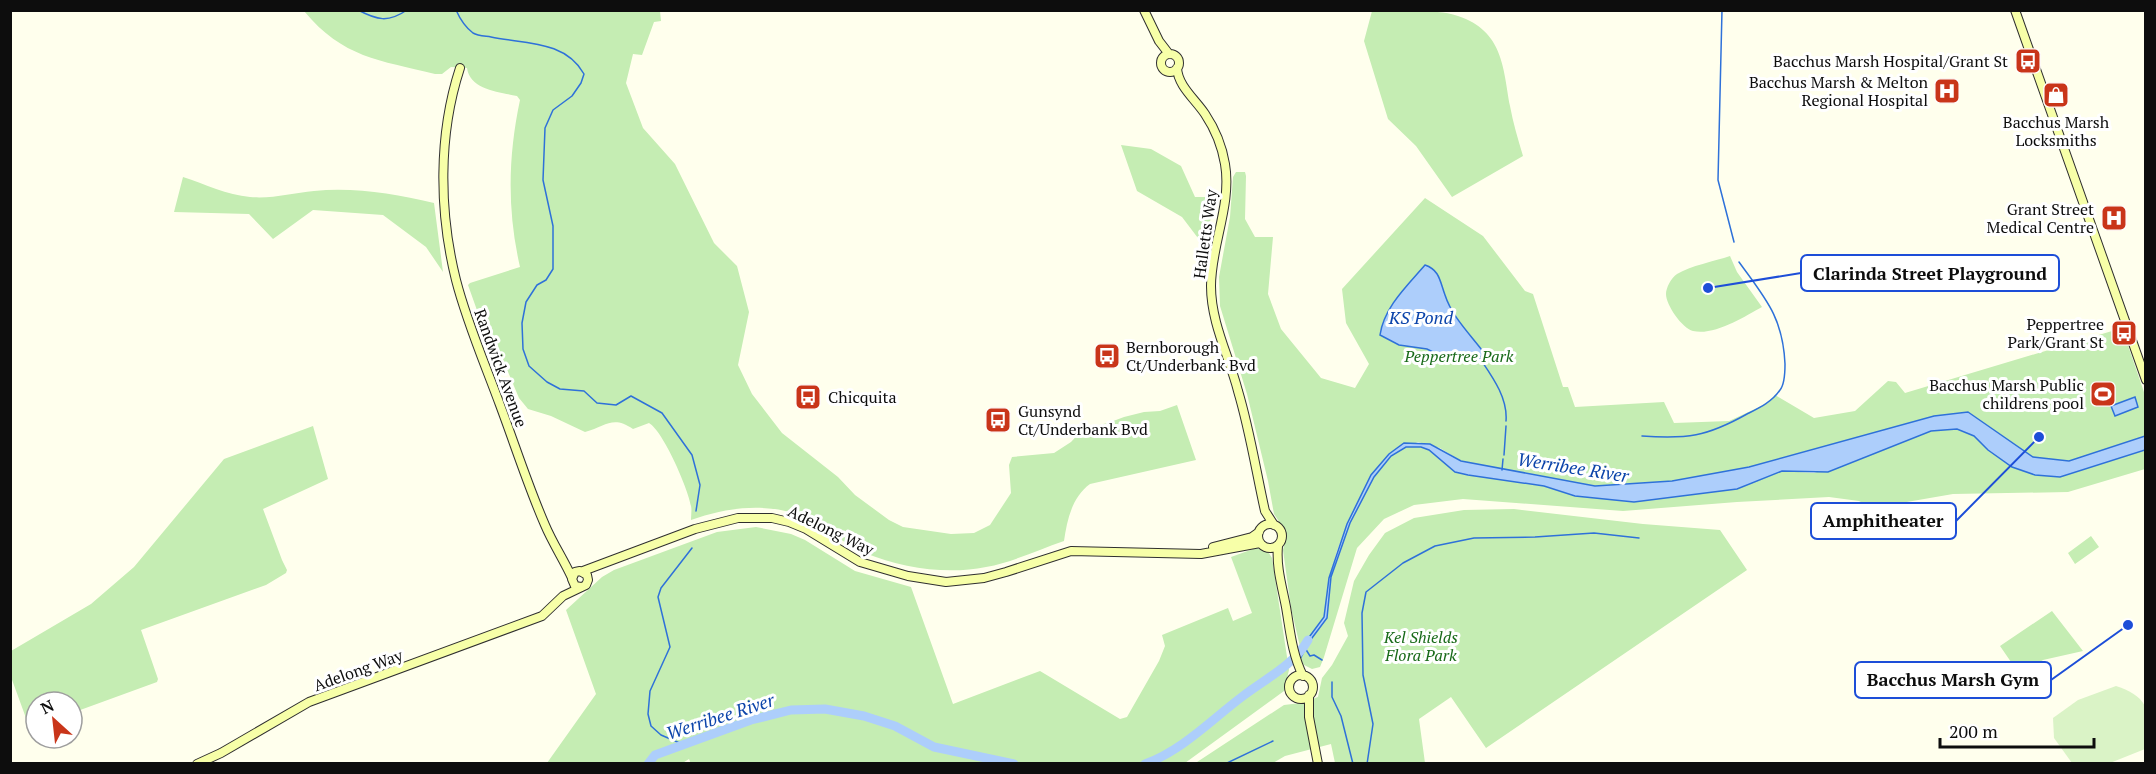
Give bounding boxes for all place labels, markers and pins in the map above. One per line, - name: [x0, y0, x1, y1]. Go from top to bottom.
- bus stop icon: Bacchus Marsh Hospital/Grant St: [2013, 46, 2043, 76]
- place label: Bacchus Marsh Hospital/Grant St: [1773, 50, 2008, 72]
- place label: Bacchus Marsh & Melton Regional Hospital: [1749, 71, 1928, 111]
- hospital icon: Bacchus Marsh & Melton Regional Hospital: [1932, 76, 1962, 106]
- shop icon: Bacchus Marsh Locksmiths: [2041, 80, 2071, 110]
- place label: Bacchus Marsh Locksmiths: [2003, 111, 2110, 151]
- place label: Grant Street Medical Centre: [1987, 198, 2094, 238]
- hospital icon: Grant Street Medical Centre: [2099, 203, 2129, 233]
- callout: Clarinda Street Playground: [1801, 255, 2059, 291]
- place label: Peppertree Park/Grant St: [2007, 313, 2104, 353]
- bus stop icon: Peppertree Park/Grant St: [2109, 318, 2139, 348]
- place label: Bernborough Ct/Underbank Bvd: [1126, 336, 1256, 376]
- bus stop icon: Bernborough Ct/Underbank Bvd: [1092, 341, 1122, 371]
- place label: Bacchus Marsh Public childrens pool: [1929, 374, 2084, 414]
- sports icon: Bacchus Marsh Public childrens pool: [2088, 379, 2118, 409]
- bus stop icon: Chicquita: [793, 382, 823, 412]
- place label: Chicquita: [828, 386, 896, 408]
- place label: Gunsynd Ct/Underbank Bvd: [1018, 400, 1148, 440]
- bus stop icon: Gunsynd Ct/Underbank Bvd: [983, 405, 1013, 435]
- callout: Amphitheater: [1811, 503, 1956, 539]
- callout: Bacchus Marsh Gym: [1855, 662, 2051, 698]

